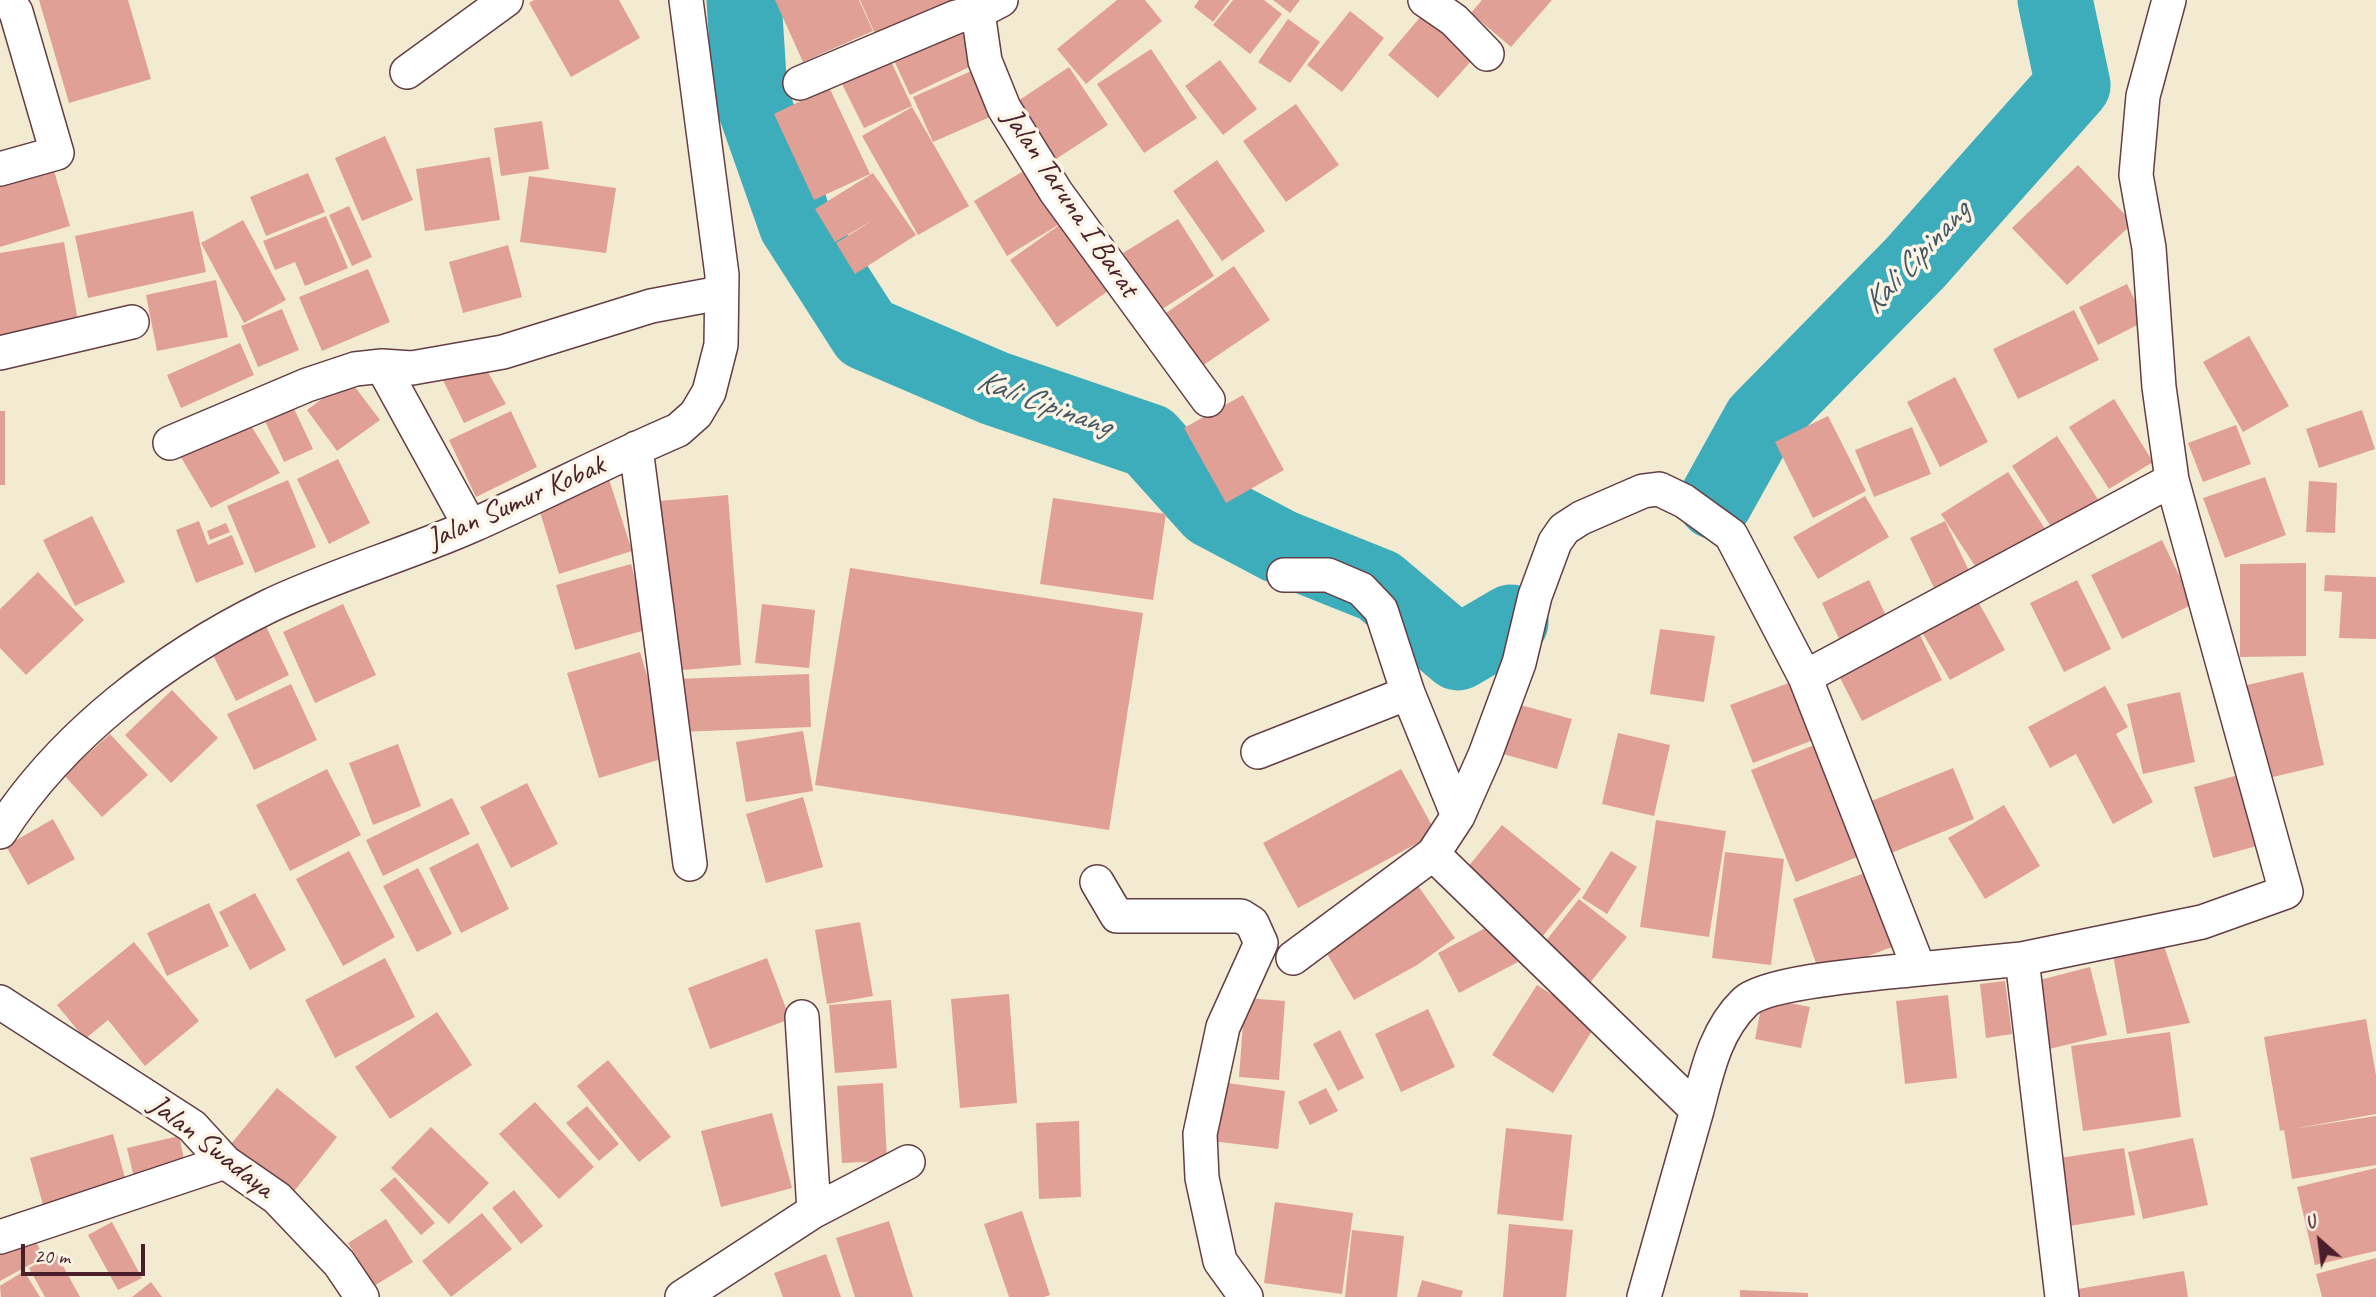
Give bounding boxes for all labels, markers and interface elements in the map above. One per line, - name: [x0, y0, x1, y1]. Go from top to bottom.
- street label: Jalan Taruna I Barat: [994, 102, 1146, 304]
- water label: Kali Cipinang: [1855, 194, 1979, 322]
- water label: Kali Cipinang: [972, 362, 1116, 446]
- street label: Jalan Sumur Kobak: [421, 448, 611, 558]
- street label: Jalan Swadaya: [141, 1087, 281, 1207]
- north arrow: [2285, 1206, 2355, 1276]
- text: U: [2300, 1210, 2320, 1235]
- scale bar: [24, 1230, 149, 1274]
- text: 20 m: [34, 1243, 70, 1269]

